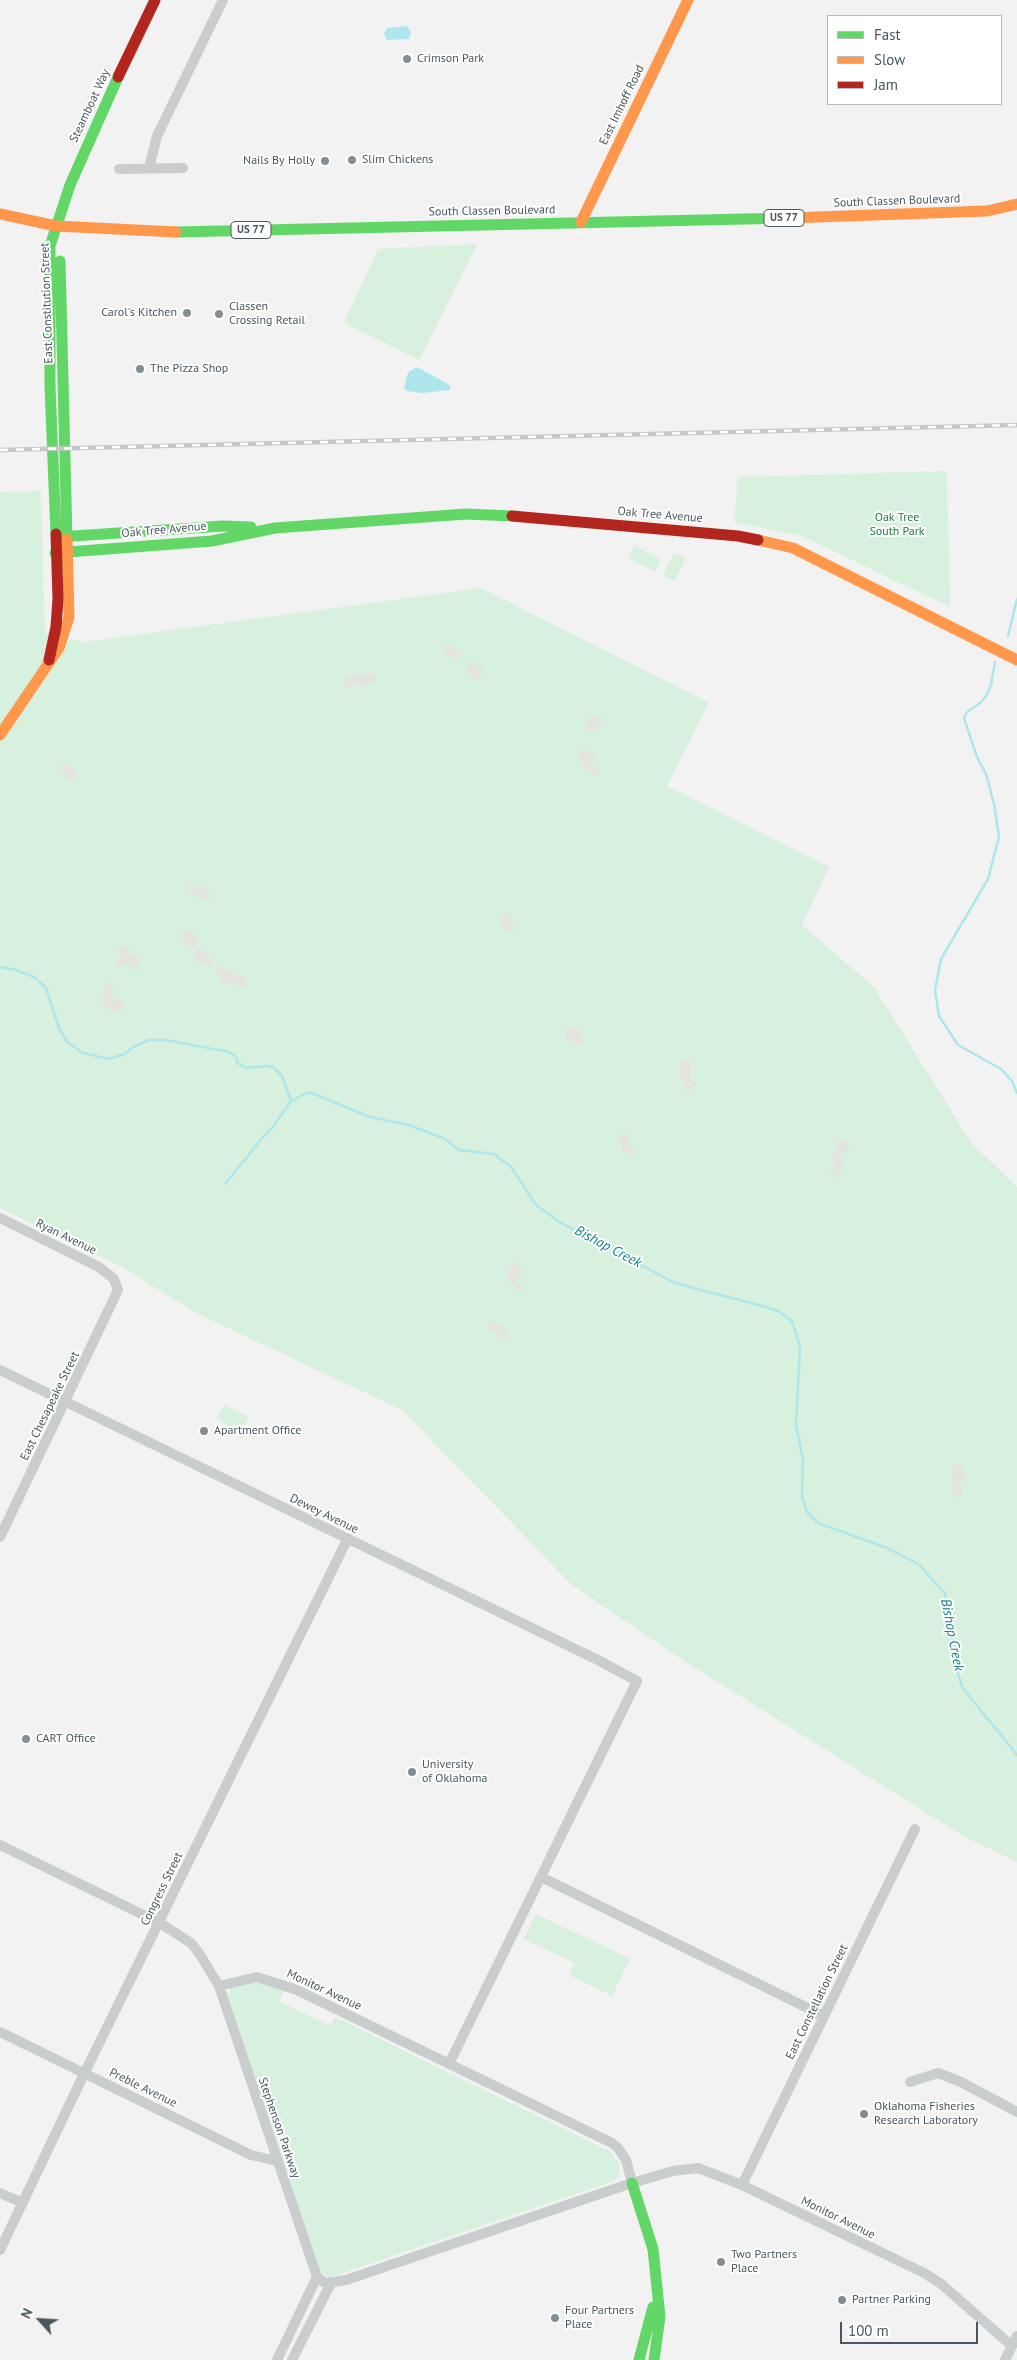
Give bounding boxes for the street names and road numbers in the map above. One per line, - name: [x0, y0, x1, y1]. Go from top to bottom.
- street label: East Imhoff Road: [596, 63, 648, 147]
- street label: Steamboat Way: [67, 67, 113, 145]
- street label: South Classen Boulevard: [833, 192, 961, 210]
- street label: South Classen Boulevard: [428, 203, 556, 219]
- road number: US 77: [764, 210, 804, 227]
- road number: US 77: [231, 222, 271, 238]
- street label: East Constitution Street: [38, 242, 56, 364]
- street label: Oak Tree Avenue: [617, 504, 703, 526]
- street label: Oak Tree Avenue: [121, 519, 207, 541]
- street label: Ryan Avenue: [33, 1216, 99, 1258]
- street label: East Chesapeake Street: [17, 1349, 83, 1463]
- street label: Dewey Avenue: [287, 1491, 361, 1537]
- street label: Congress Street: [138, 1850, 186, 1928]
- street label: East Constellation Street: [783, 1942, 851, 2062]
- street label: Monitor Avenue: [284, 1966, 364, 2014]
- street label: Preble Avenue: [107, 2065, 179, 2111]
- street label: Stephenson Parkway: [255, 2076, 303, 2180]
- street label: Monitor Avenue: [799, 2194, 877, 2242]

